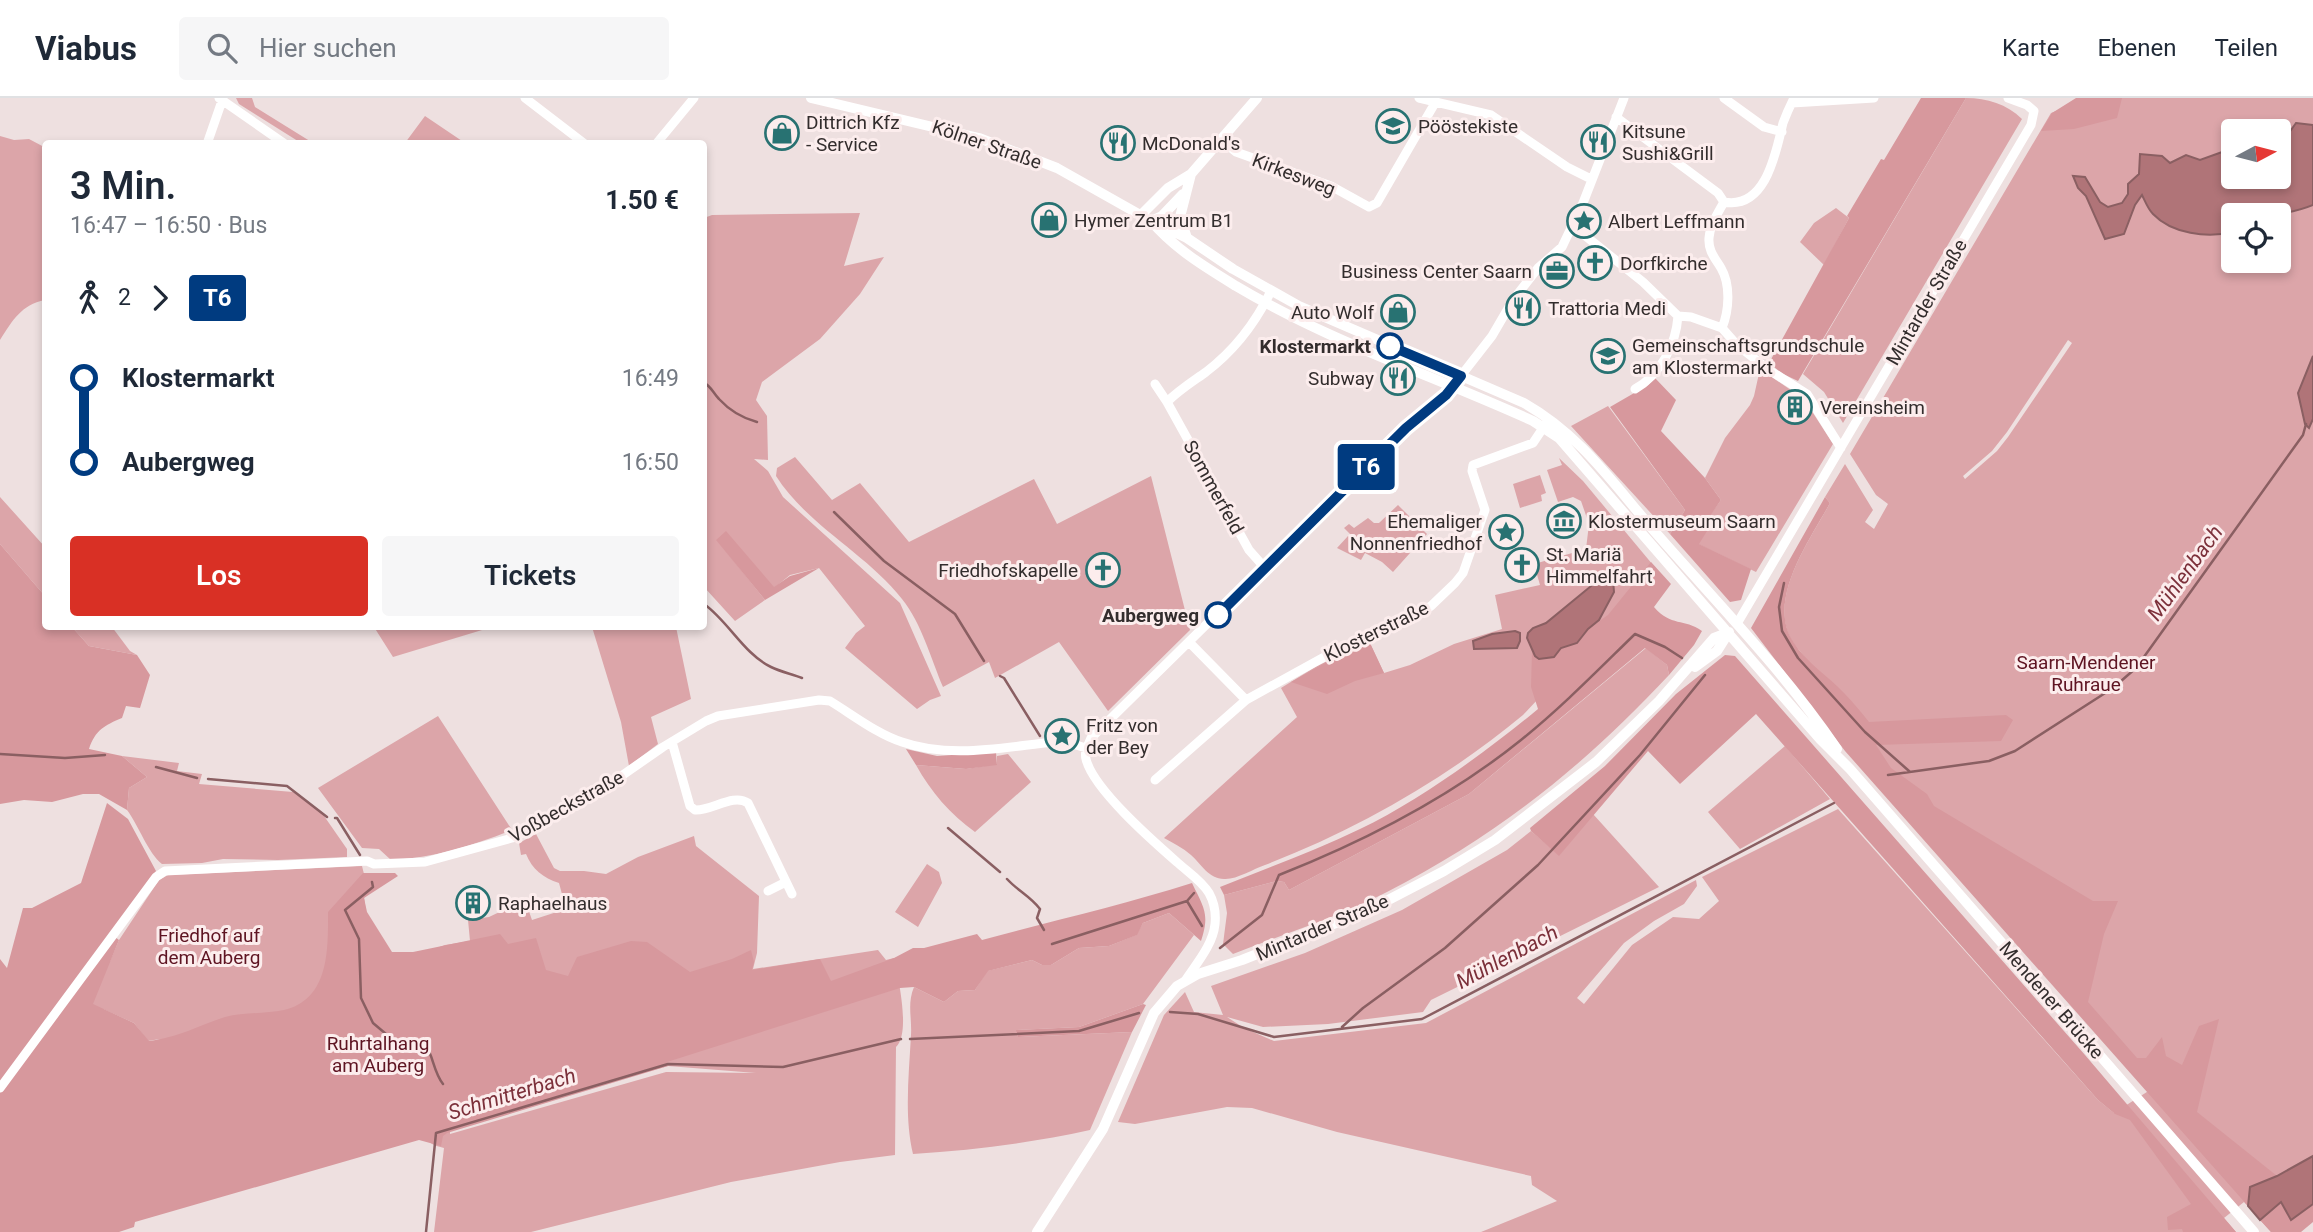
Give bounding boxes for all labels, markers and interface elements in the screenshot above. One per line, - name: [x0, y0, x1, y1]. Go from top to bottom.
- search box: [179, 17, 669, 80]
- text: Viabus: [35, 29, 137, 68]
- icon: search: [203, 29, 241, 67]
- text: Hier suchen: [259, 33, 397, 63]
- text: Karte: [2002, 34, 2059, 62]
- text: Ebenen: [2097, 34, 2176, 62]
- text: Teilen: [2214, 34, 2278, 62]
- school or university icon: Pööstekiste: [1374, 107, 1412, 145]
- place label: Dittrich Kfz - Service: [806, 111, 900, 156]
- shop icon: Dittrich Kfz - Service: [763, 114, 801, 152]
- street label: Kölner Straße: [929, 115, 1045, 174]
- place label: Pööstekiste: [1418, 115, 1518, 138]
- north arrow: [2221, 119, 2291, 189]
- map controls: [2221, 119, 2291, 273]
- place label: Kitsune Sushi&Grill: [1622, 120, 1714, 165]
- restaurant icon: Kitsune Sushi&Grill: [1579, 123, 1617, 161]
- restaurant icon: McDonald's: [1099, 124, 1137, 162]
- place label: McDonald's: [1142, 132, 1240, 155]
- street label: Kirkesweg: [1249, 148, 1339, 201]
- text: 3 Min.: [70, 164, 176, 208]
- text: 1.50 €: [605, 185, 679, 215]
- shop icon: Hymer Zentrum B1: [1030, 201, 1068, 239]
- place icon: Albert Leffmann: [1565, 202, 1603, 240]
- button: locate: [2221, 203, 2291, 273]
- place label: Hymer Zentrum B1: [1074, 209, 1233, 232]
- place label: Albert Leffmann: [1608, 210, 1745, 233]
- text: 16:47 – 16:50 · Bus: [70, 212, 267, 239]
- street label: Mintarder Straße: [1881, 235, 1972, 369]
- church icon: Dorfkirche: [1576, 244, 1614, 282]
- office icon: Business Center Saarn: [1538, 252, 1576, 290]
- place label: Dorfkirche: [1620, 252, 1708, 275]
- place label: Business Center Saarn: [1341, 260, 1532, 283]
- icon: walk: [70, 279, 108, 317]
- icon: forward: [141, 279, 179, 317]
- text: 2: [118, 284, 131, 311]
- text: T6: [203, 284, 232, 312]
- restaurant icon: Trattoria Medi: [1504, 289, 1542, 327]
- shop icon: Auto Wolf: [1379, 293, 1417, 331]
- place label: Trattoria Medi: [1548, 297, 1666, 320]
- place label: Auto Wolf: [1291, 301, 1374, 324]
- marker: Klostermarkt: [1377, 333, 1403, 359]
- place label: Gemeinschaftsgrundschule am Klostermarkt: [1632, 334, 1864, 379]
- place label: Klostermarkt: [1260, 335, 1372, 358]
- school or university icon: Gemeinschaftsgrundschule am Klostermarkt: [1589, 337, 1627, 375]
- restaurant icon: Subway: [1379, 359, 1417, 397]
- text: Klostermarkt: [122, 363, 274, 393]
- text: 16:49: [622, 365, 679, 392]
- place label: Subway: [1308, 367, 1374, 390]
- building icon: Vereinsheim: [1776, 388, 1814, 426]
- place label: Vereinsheim: [1820, 396, 1925, 419]
- street label: Sommerfeld: [1178, 436, 1249, 538]
- line badge: T6: [1334, 444, 1398, 490]
- text: Aubergweg: [122, 447, 255, 477]
- text: 16:50: [622, 449, 679, 476]
- text: T6: [1352, 453, 1380, 481]
- museum icon: Klostermuseum Saarn: [1545, 502, 1583, 540]
- place label: Ehemaliger Nonnenfriedhof: [1350, 510, 1483, 555]
- place label: Klostermuseum Saarn: [1588, 510, 1776, 533]
- place icon: Ehemaliger Nonnenfriedhof: [1487, 513, 1525, 551]
- water label: Mühlenbach: [2142, 521, 2228, 625]
- button: Los: [70, 536, 368, 616]
- button: Tickets: [382, 536, 679, 616]
- place label: St. Mariä Himmelfahrt: [1546, 543, 1653, 588]
- church icon: St. Mariä Himmelfahrt: [1503, 546, 1541, 584]
- church icon: Friedhofskapelle: [1084, 551, 1122, 589]
- place label: Friedhofskapelle: [938, 559, 1078, 582]
- street label: Klosterstraße: [1320, 596, 1432, 667]
- marker: Aubergweg: [1205, 602, 1231, 628]
- place label: Aubergweg: [1102, 604, 1199, 627]
- park label: Saarn-Mendener Ruhraue: [2016, 651, 2156, 696]
- place label: Fritz von der Bey: [1086, 714, 1158, 759]
- place icon: Fritz von der Bey: [1043, 717, 1081, 755]
- street label: Voßbeckstraße: [505, 765, 628, 848]
- building icon: Raphaelhaus: [454, 884, 492, 922]
- street label: Mintarder Straße: [1252, 889, 1392, 966]
- place label: Raphaelhaus: [498, 892, 607, 915]
- water label: Mühlenbach: [1452, 920, 1562, 994]
- park label: Friedhof auf dem Auberg: [158, 924, 260, 969]
- street label: Mendener Brücke: [1994, 937, 2109, 1064]
- park label: Ruhrtalhang am Auberg: [327, 1032, 429, 1077]
- water label: Schmitterbach: [445, 1063, 579, 1125]

